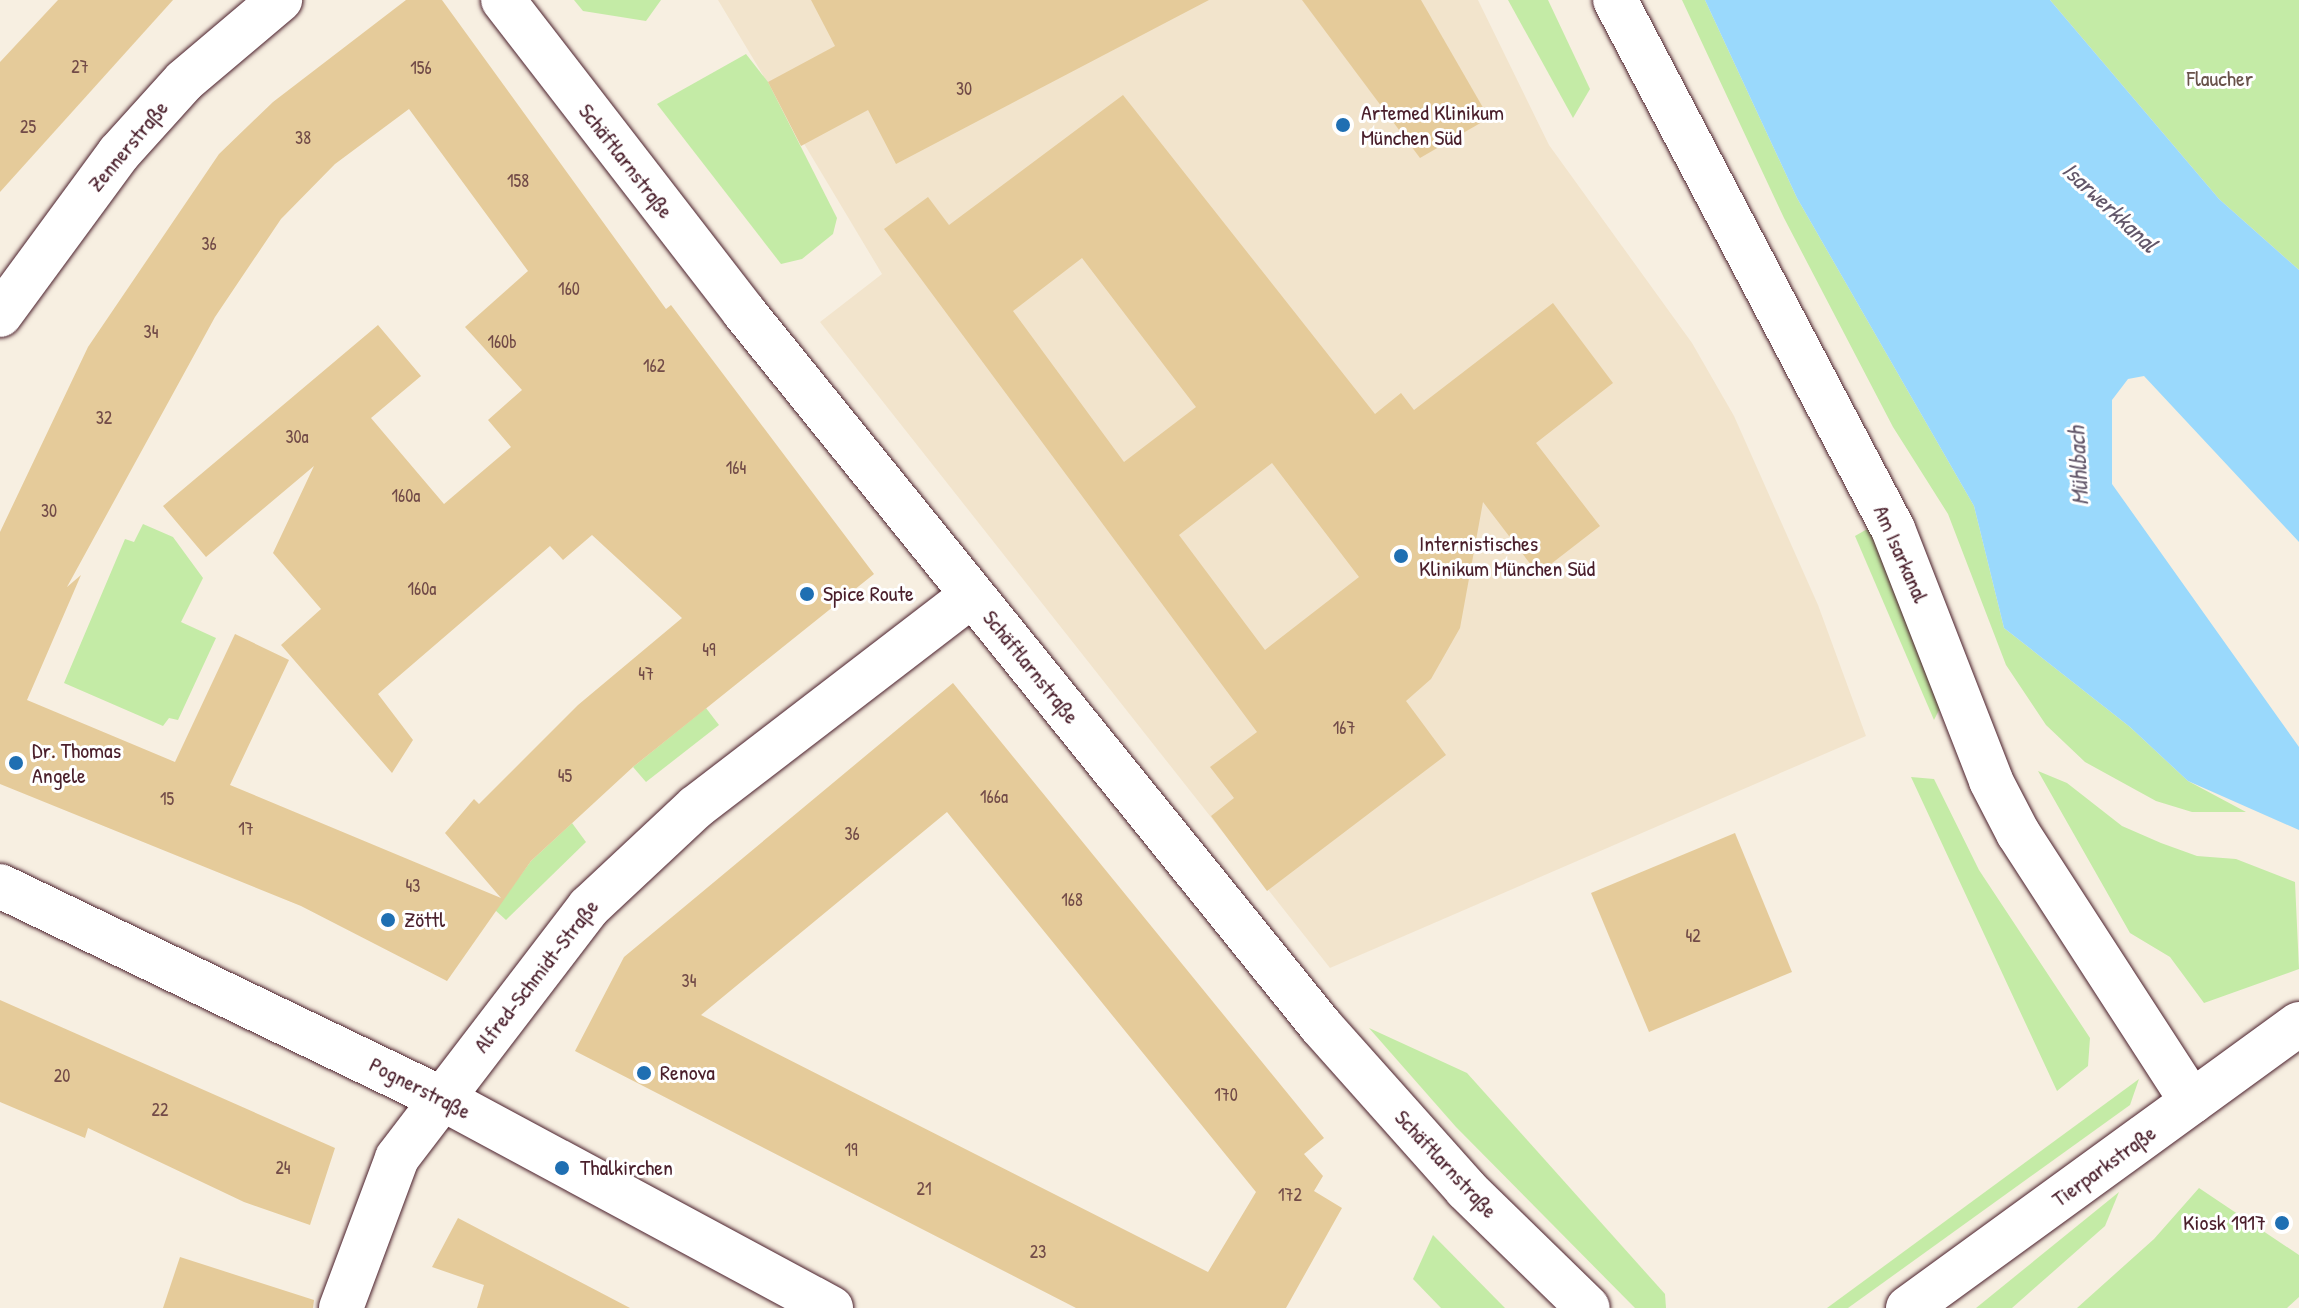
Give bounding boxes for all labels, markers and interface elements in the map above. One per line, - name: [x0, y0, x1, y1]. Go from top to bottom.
- house number: 27: [71, 56, 89, 78]
- house number: 156: [410, 57, 432, 79]
- park label: Flaucher: [2187, 66, 2253, 92]
- house number: 30: [956, 78, 972, 100]
- street label: Zennerstraße: [82, 95, 174, 197]
- street label: Schäftlarnstraße: [573, 98, 679, 224]
- place label: Artemed Klinikum München Süd: [1361, 99, 1504, 150]
- marker: Artemed Klinikum München Süd: [1332, 114, 1354, 136]
- house number: 25: [20, 116, 36, 138]
- house number: 38: [295, 127, 311, 149]
- water label: Isarwerkkanal: [2057, 156, 2163, 258]
- house number: 158: [507, 170, 529, 192]
- house number: 36: [201, 233, 217, 255]
- house number: 160: [558, 278, 580, 300]
- house number: 34: [144, 321, 158, 343]
- house number: 160b: [487, 331, 517, 353]
- house number: 162: [643, 355, 665, 377]
- house number: 32: [96, 407, 112, 429]
- house number: 30a: [285, 426, 309, 448]
- water label: Mühlbach: [2062, 426, 2094, 506]
- house number: 164: [726, 457, 746, 479]
- house number: 160a: [392, 485, 420, 507]
- house number: 30: [41, 500, 57, 522]
- street label: Am Isarkanal: [1868, 501, 1934, 607]
- place label: Internistisches Klinikum München Süd: [1419, 530, 1595, 582]
- marker: Internistisches Klinikum München Süd: [1390, 545, 1412, 567]
- house number: 160a: [408, 578, 436, 600]
- place label: Spice Route: [823, 581, 914, 607]
- marker: Spice Route: [798, 585, 816, 603]
- street label: Schäftlarnstraße: [977, 605, 1085, 729]
- house number: 49: [702, 639, 716, 661]
- house number: 47: [638, 663, 654, 685]
- house number: 167: [1333, 717, 1355, 739]
- place label: Dr. Thomas Angele: [32, 737, 121, 788]
- marker: Dr. Thomas Angele: [7, 754, 25, 772]
- house number: 45: [558, 765, 572, 787]
- house number: 166a: [980, 786, 1008, 808]
- house number: 15: [160, 788, 174, 810]
- house number: 17: [238, 818, 254, 840]
- house number: 36: [844, 823, 860, 845]
- house number: 43: [406, 875, 420, 897]
- house number: 168: [1061, 889, 1083, 911]
- street label: Alfred-Schmidt-Straße: [468, 894, 604, 1058]
- place label: Zöttl: [404, 907, 445, 933]
- marker: Zöttl: [379, 911, 397, 929]
- house number: 42: [1685, 925, 1701, 947]
- house number: 34: [682, 970, 696, 992]
- street label: Pognerstraße: [365, 1051, 475, 1125]
- place label: Renova: [660, 1060, 715, 1086]
- marker: Renova: [635, 1064, 653, 1082]
- house number: 20: [54, 1065, 70, 1087]
- house number: 170: [1214, 1084, 1238, 1106]
- house number: 22: [152, 1099, 168, 1121]
- street label: Schäftlarnstraße: [1389, 1104, 1503, 1224]
- street label: Tierparkstraße: [2047, 1120, 2161, 1212]
- house number: 19: [844, 1139, 858, 1161]
- place label: Thalkirchen: [580, 1155, 673, 1181]
- house number: 24: [275, 1157, 291, 1179]
- marker: Thalkirchen: [551, 1157, 573, 1179]
- house number: 21: [917, 1178, 931, 1200]
- house number: 172: [1278, 1184, 1302, 1206]
- place label: Kiosk 1917: [2183, 1210, 2266, 1236]
- marker: Kiosk 1917: [2273, 1214, 2291, 1232]
- house number: 23: [1030, 1241, 1046, 1263]

